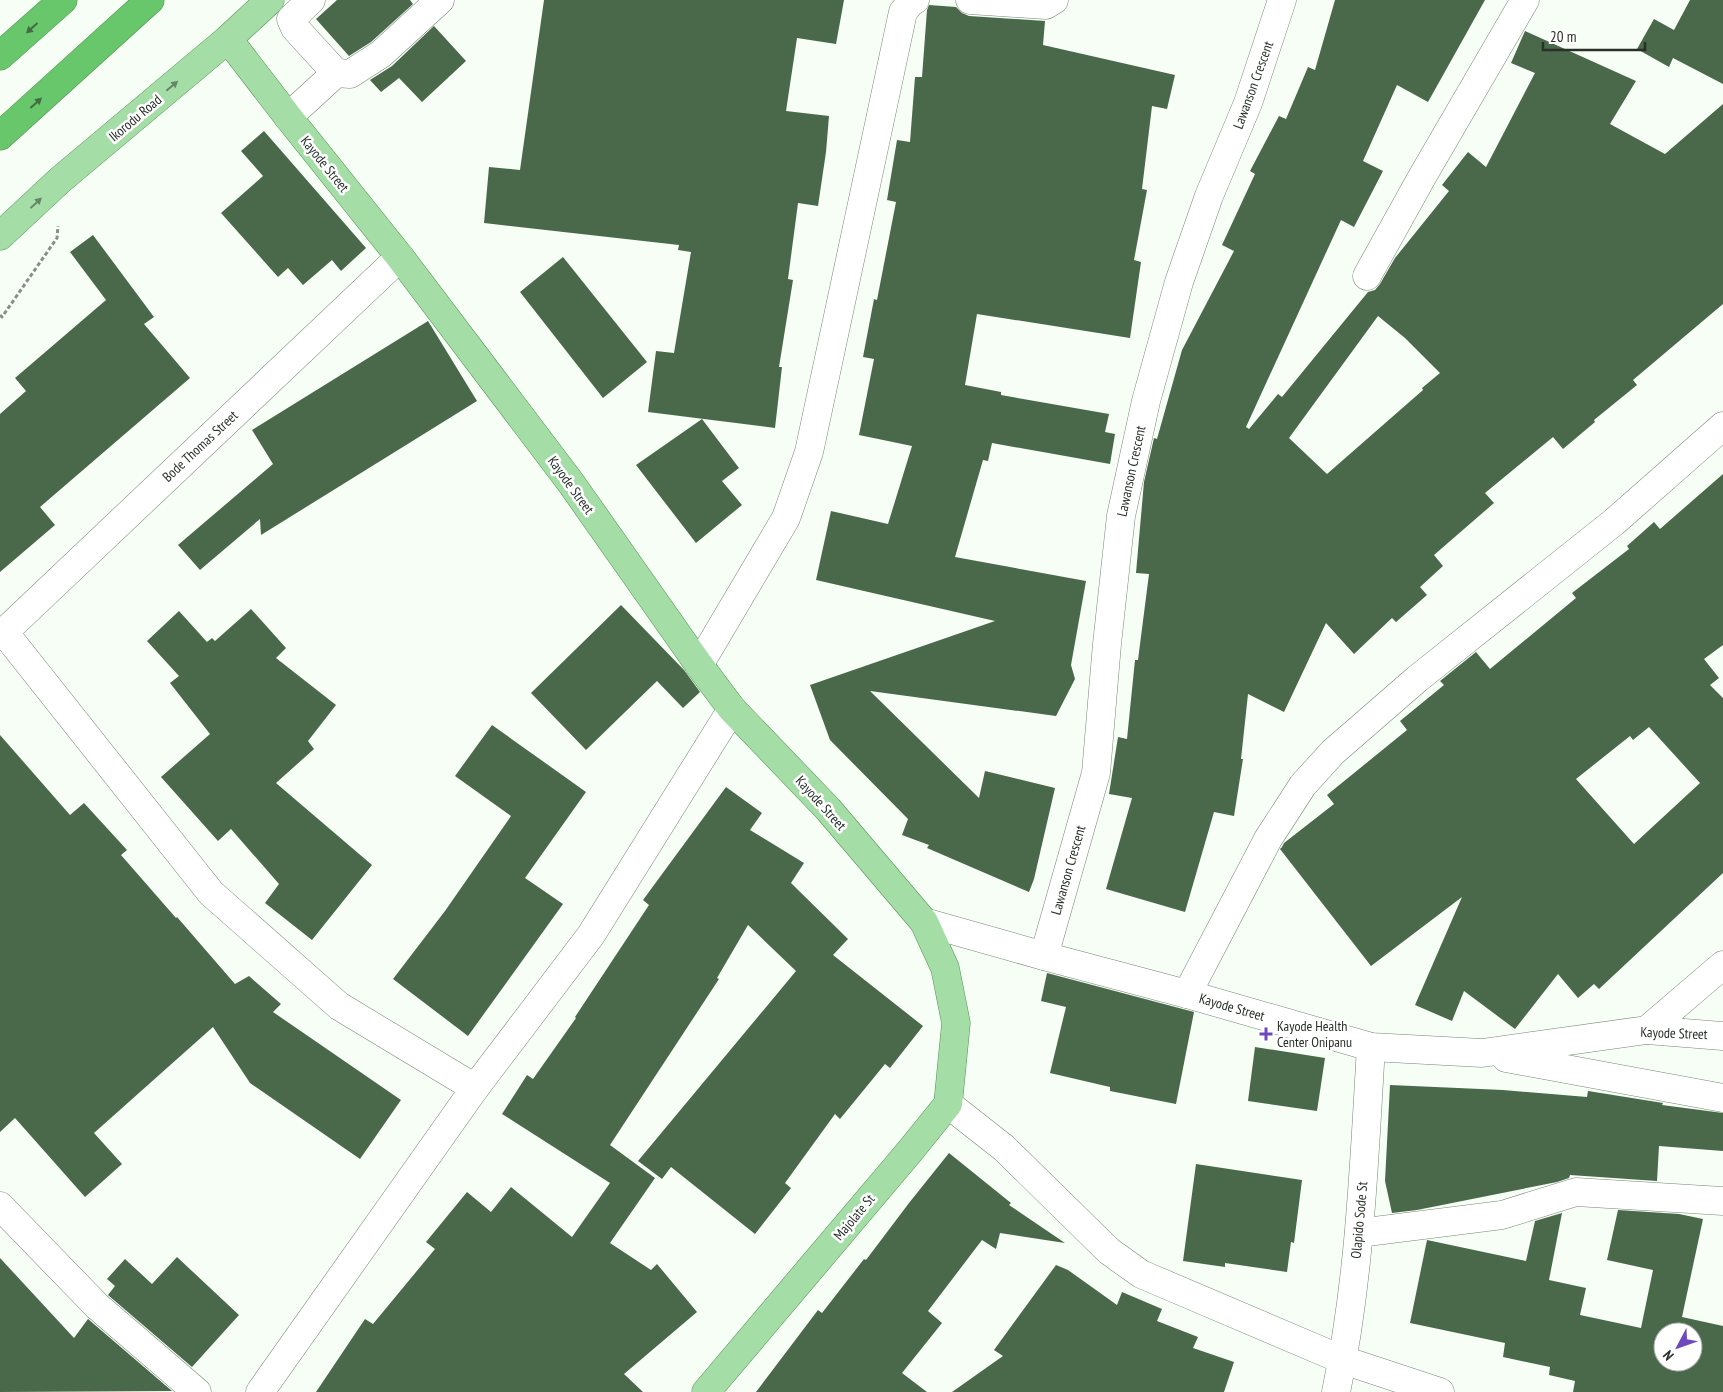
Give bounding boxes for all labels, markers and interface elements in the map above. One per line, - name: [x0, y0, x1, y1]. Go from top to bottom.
- scale bar: [1543, 20, 1646, 52]
- one-way arrow: [26, 22, 38, 34]
- text: 20 m: [1550, 27, 1576, 46]
- street label: Lawanson Crescent: [1229, 38, 1277, 131]
- one-way arrow: [166, 80, 178, 92]
- street label: Ikorodu Road: [105, 91, 165, 145]
- one-way arrow: [30, 97, 42, 109]
- street label: Kayode Street: [297, 132, 353, 196]
- one-way arrow: [29, 197, 41, 209]
- street label: Bode Thomas Street: [158, 406, 242, 486]
- street label: Lawanson Crescent: [1113, 424, 1149, 518]
- street label: Kayode Street: [544, 452, 598, 518]
- street label: Kayode Street: [792, 772, 850, 834]
- street label: Lawanson Crescent: [1047, 823, 1089, 917]
- street label: Kayode Street: [1197, 989, 1267, 1025]
- place label: Kayode Health Center Onipanu: [1277, 1017, 1352, 1051]
- street label: Kayode Street: [1640, 1023, 1708, 1043]
- marker: Kayode Health Center Onipanu: [1259, 1027, 1273, 1041]
- street label: Olapido Sode St: [1347, 1180, 1371, 1259]
- street label: Majolate St: [829, 1190, 879, 1244]
- north arrow: [1653, 1322, 1703, 1372]
- text: N: [1659, 1347, 1677, 1364]

